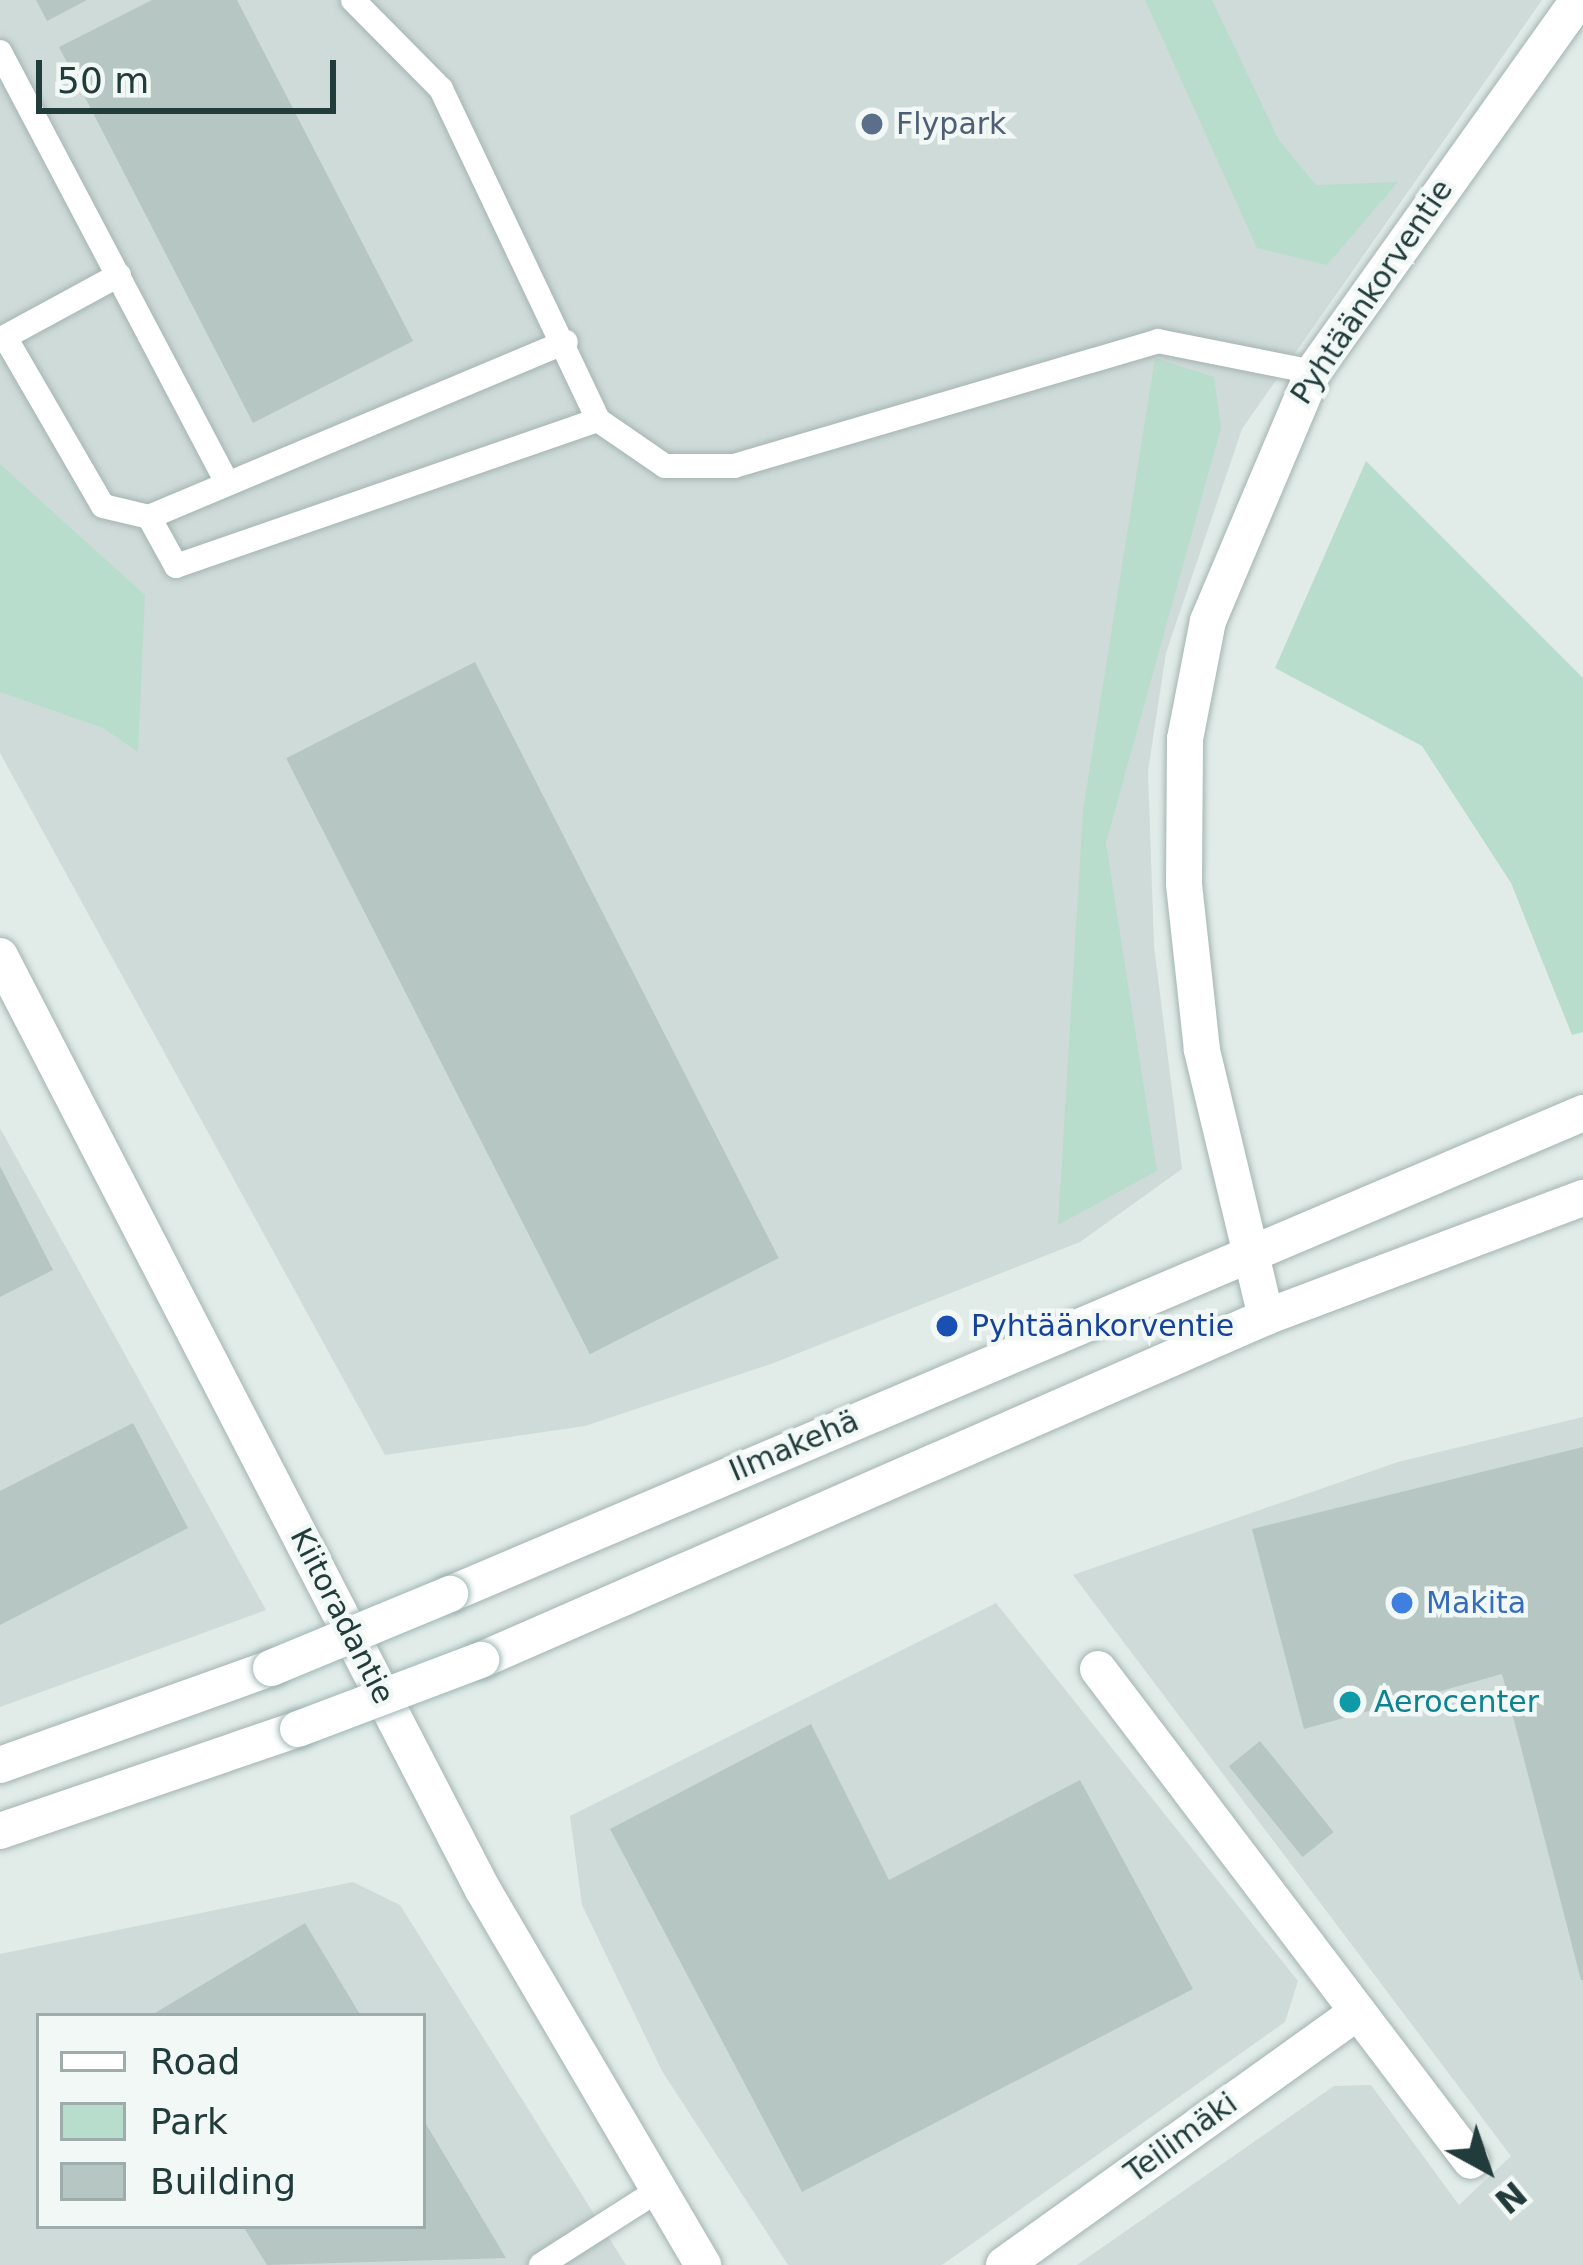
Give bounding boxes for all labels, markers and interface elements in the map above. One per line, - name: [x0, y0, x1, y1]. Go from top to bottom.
- scale bar: [42, 36, 342, 110]
- text: 50 m: [57, 60, 149, 101]
- place label: Flypark: [896, 106, 1006, 142]
- marker: Flypark: [859, 111, 885, 137]
- street label: Pyhtäänkorventie: [1283, 173, 1461, 411]
- place label: Pyhtäänkorventie: [971, 1308, 1234, 1344]
- marker: Pyhtäänkorventie: [934, 1313, 960, 1339]
- street label: Ilmakehä: [724, 1403, 864, 1489]
- street label: Kiitoradantie: [282, 1522, 402, 1710]
- place label: Makita: [1426, 1585, 1526, 1621]
- marker: Makita: [1389, 1590, 1415, 1616]
- place label: Aerocenter: [1374, 1684, 1539, 1720]
- marker: Aerocenter: [1337, 1689, 1363, 1715]
- legend: [36, 2013, 426, 2229]
- text: Road: [150, 2041, 240, 2082]
- street label: Teilimäki: [1118, 2085, 1244, 2191]
- text: Park: [150, 2101, 228, 2142]
- north arrow: [1427, 2109, 1547, 2229]
- text: Building: [150, 2161, 296, 2202]
- text: N: [1487, 2173, 1534, 2221]

